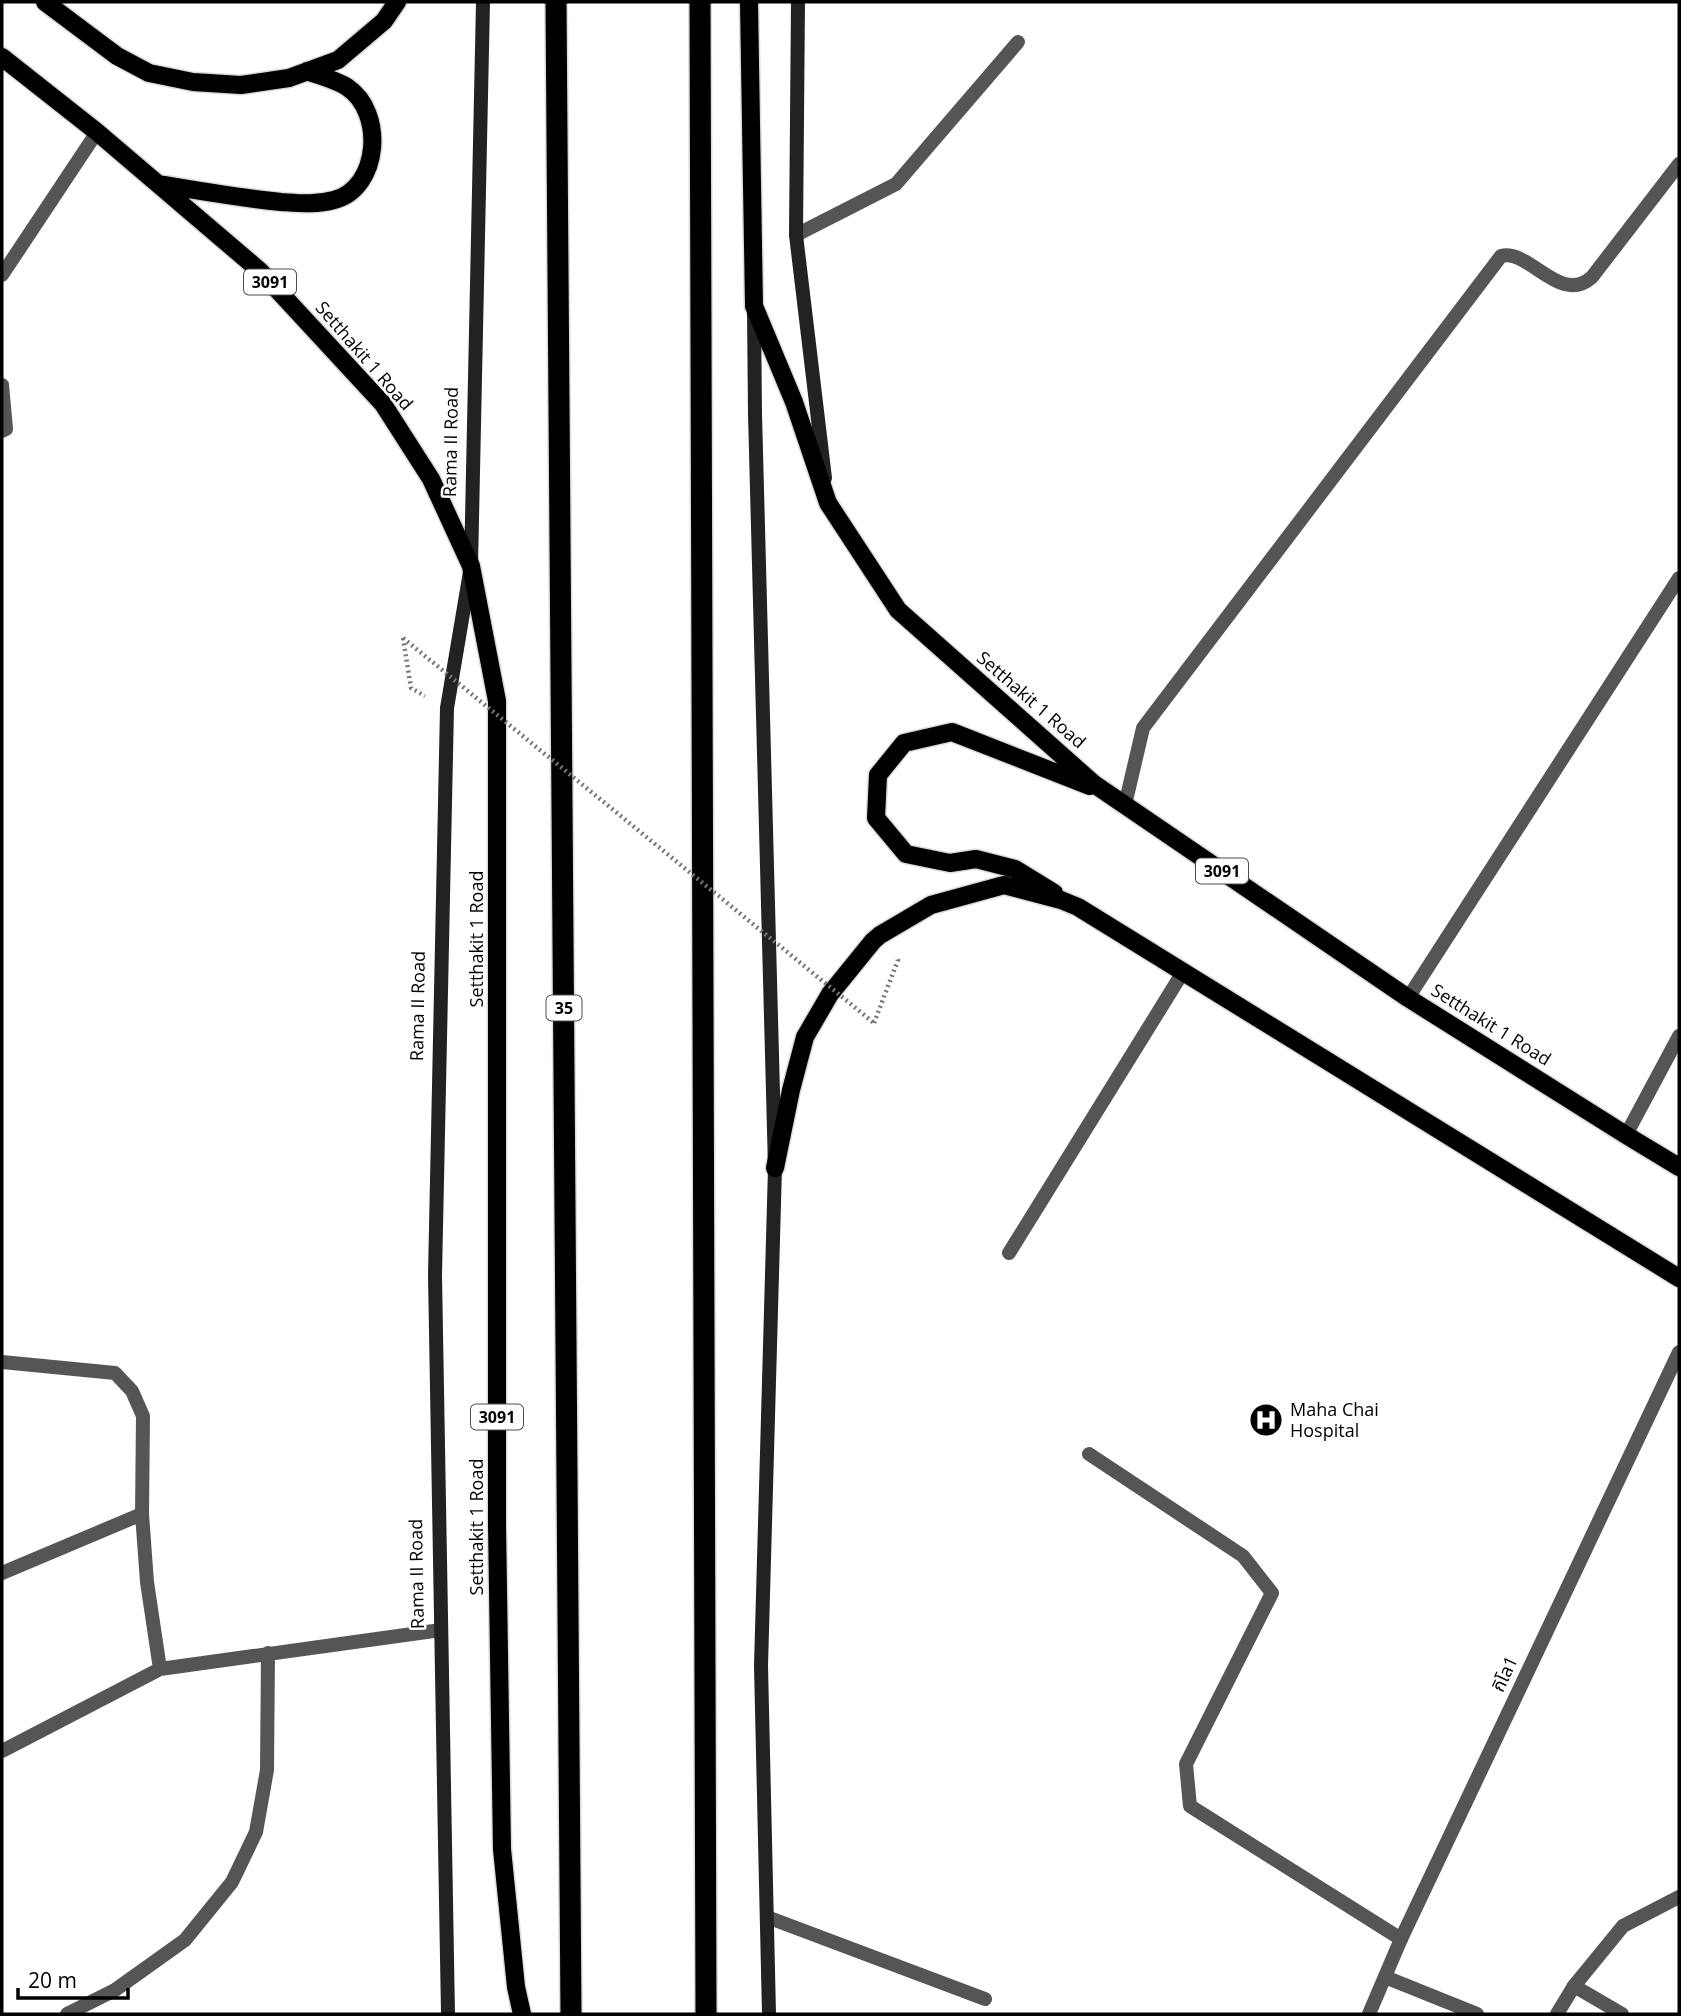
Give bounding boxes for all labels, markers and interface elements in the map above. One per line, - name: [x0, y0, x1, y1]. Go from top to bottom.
- road number: 3091: [244, 270, 296, 294]
- street label: Setthakit 1 Road: [311, 296, 419, 415]
- street label: Rama II Road: [437, 387, 463, 497]
- street label: Setthakit 1 Road: [972, 645, 1091, 753]
- road number: 3091: [1196, 858, 1248, 884]
- street label: Setthakit 1 Road: [464, 871, 488, 1007]
- street label: Rama II Road: [404, 951, 430, 1061]
- street label: Setthakit 1 Road: [1427, 978, 1556, 1071]
- road number: 35: [546, 996, 582, 1020]
- place label: Maha Chai Hospital: [1290, 1397, 1379, 1442]
- hospital icon: Maha Chai Hospital: [1247, 1401, 1285, 1439]
- road number: 3091: [471, 1404, 523, 1429]
- street label: Setthakit 1 Road: [464, 1459, 488, 1595]
- street label: Rama II Road: [403, 1519, 429, 1629]
- street label: กิโล1: [1485, 1652, 1523, 1695]
- scale bar: [18, 1956, 128, 2000]
- text: 20 m: [28, 1966, 77, 1994]

